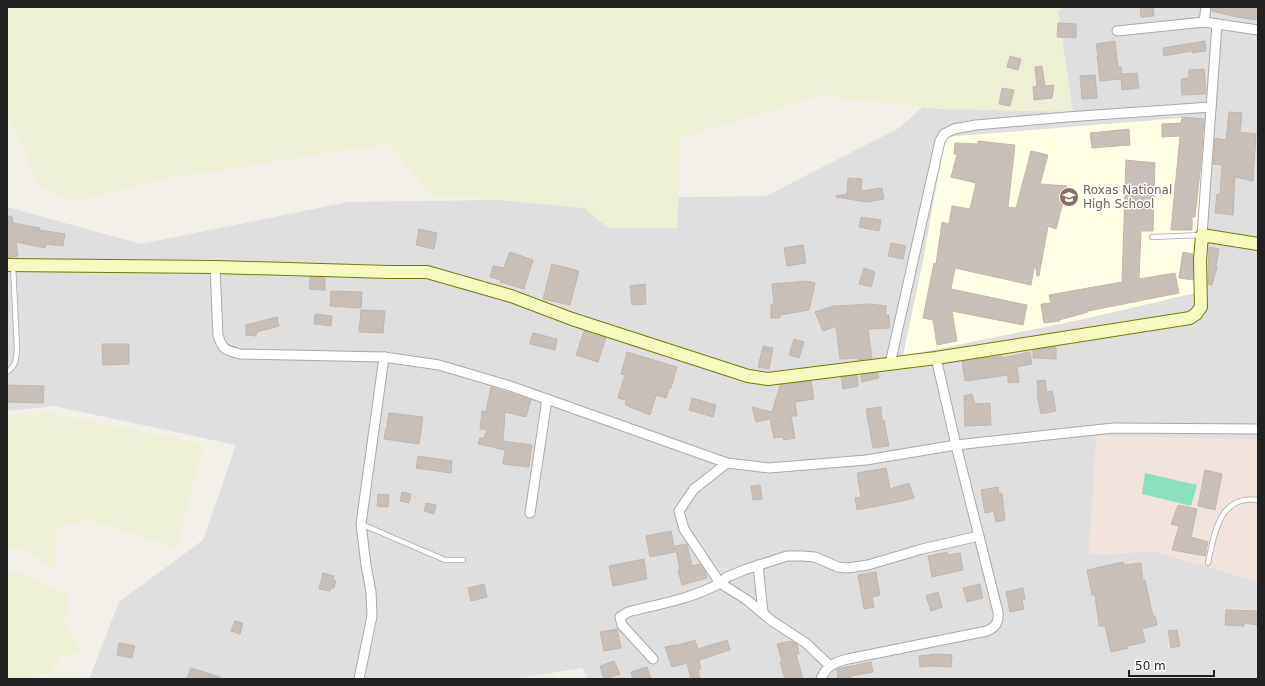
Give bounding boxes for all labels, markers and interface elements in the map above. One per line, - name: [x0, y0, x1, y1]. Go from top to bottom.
- place label: Roxas National High School: [1083, 183, 1172, 211]
- school or university icon: Roxas National High School: [1058, 186, 1080, 208]
- scale bar: [1129, 652, 1214, 678]
- text: 50 m: [1135, 659, 1166, 673]

